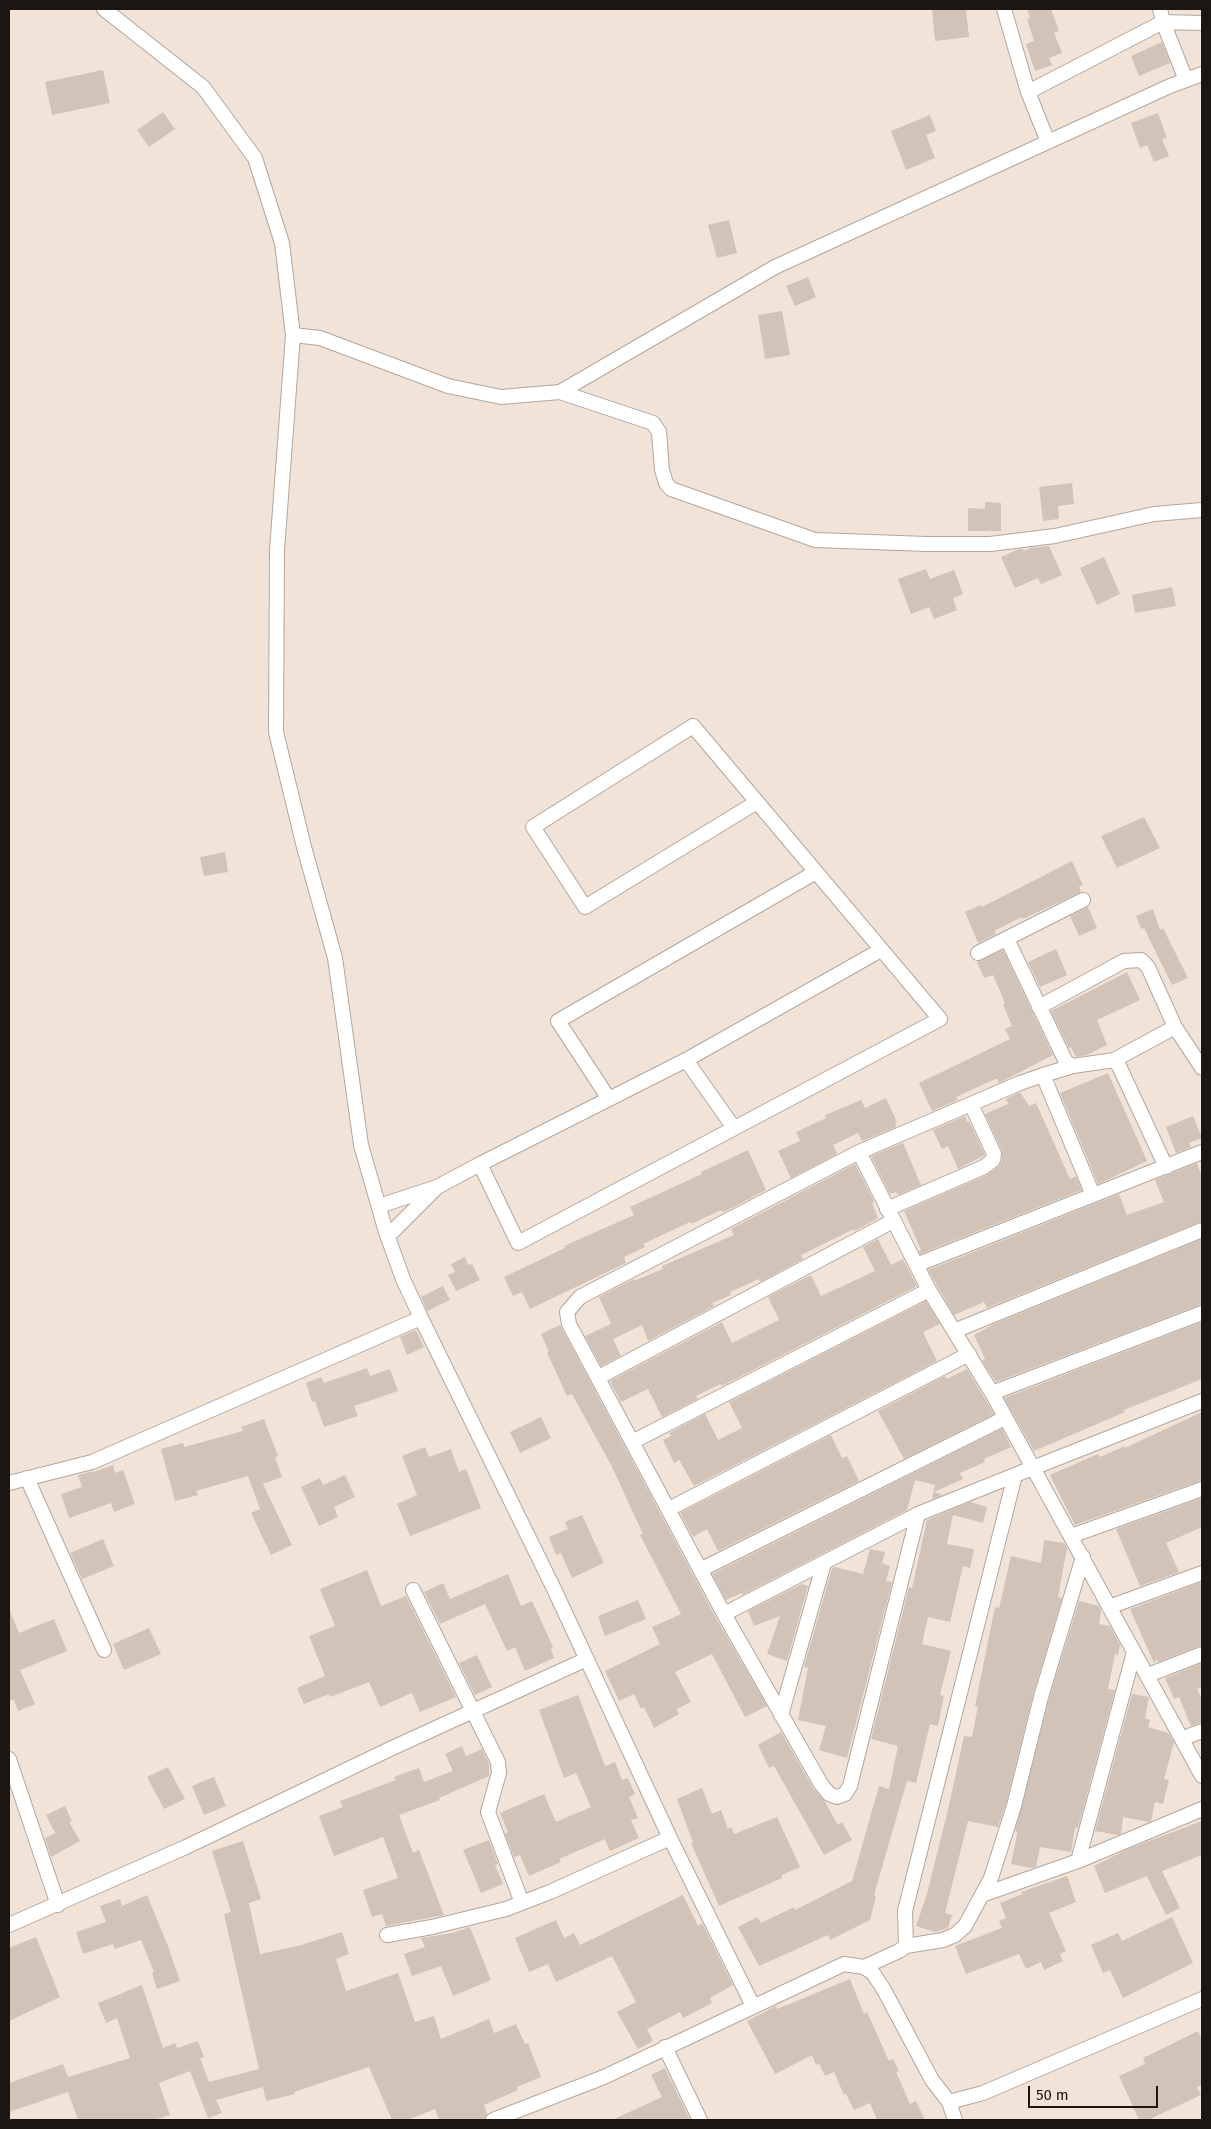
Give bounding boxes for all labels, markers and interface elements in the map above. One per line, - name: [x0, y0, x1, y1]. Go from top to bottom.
- scale bar: [1031, 2076, 1161, 2108]
- text: 50 m: [1036, 2086, 1069, 2104]

